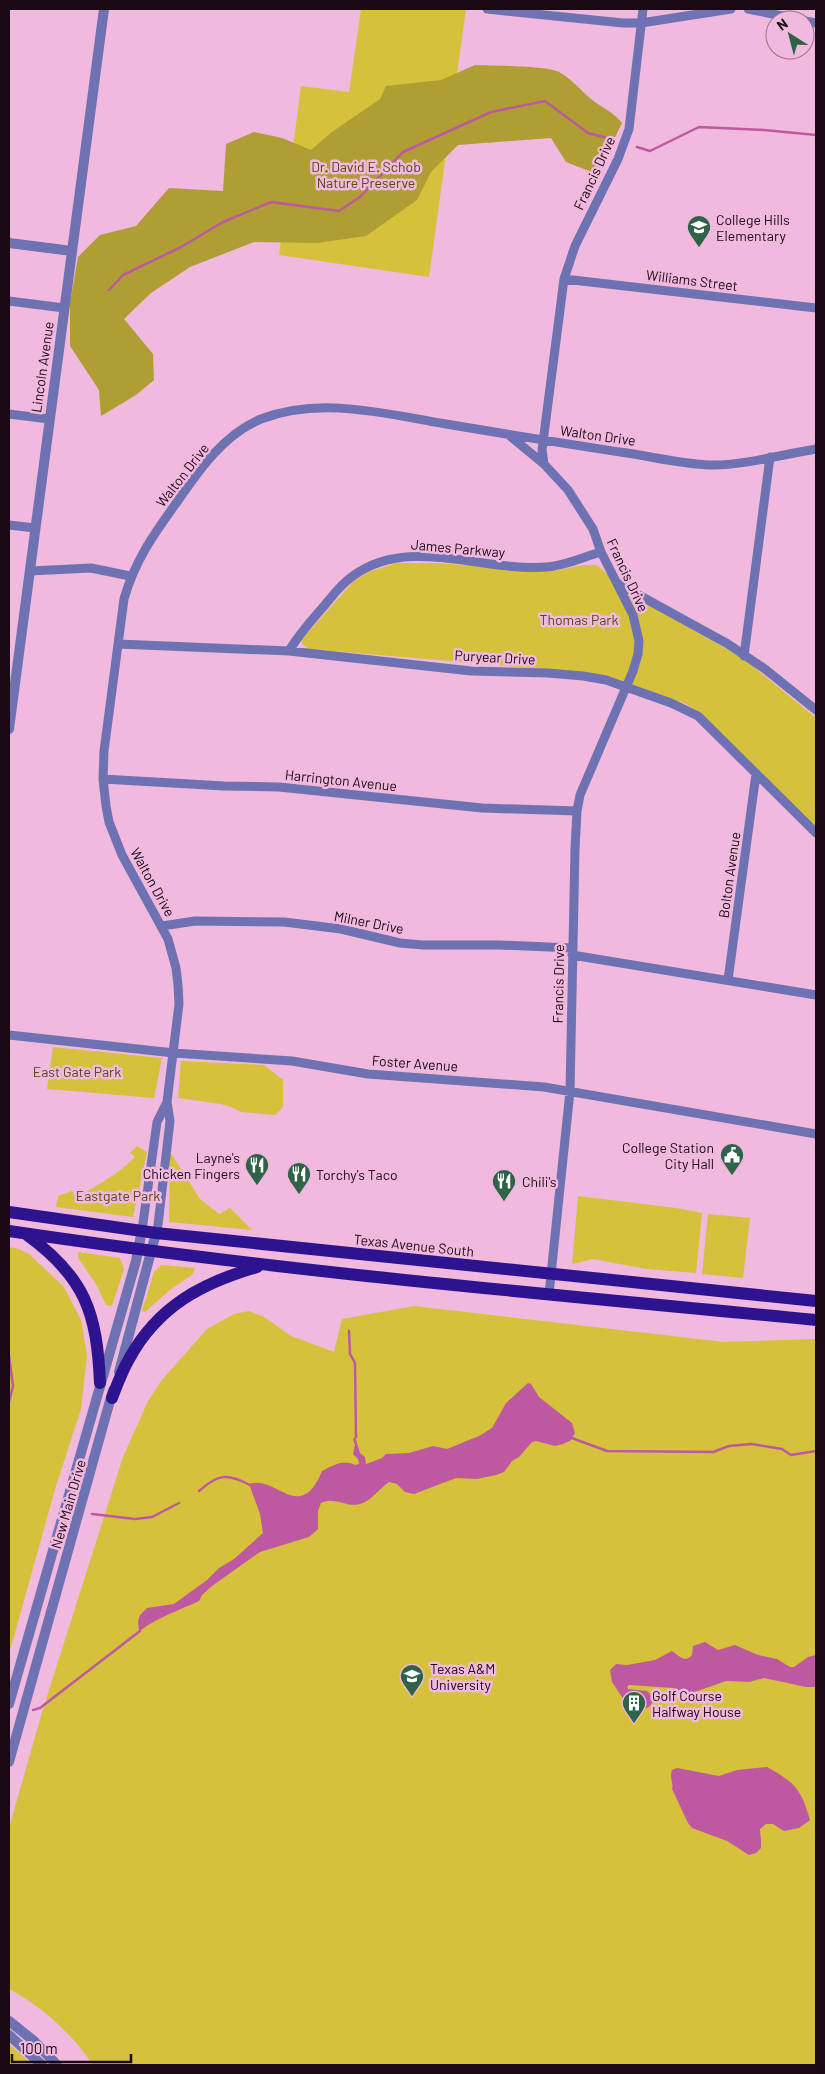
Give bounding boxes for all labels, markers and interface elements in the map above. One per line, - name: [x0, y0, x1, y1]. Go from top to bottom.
- north arrow: [765, 10, 815, 60]
- text: N: [773, 14, 791, 34]
- street label: Francis Drive: [570, 134, 618, 212]
- park label: Dr. David E. Schob Nature Preserve: [311, 158, 421, 191]
- place label: College Hills Elementary: [716, 211, 790, 244]
- school or university icon: College Hills Elementary: [686, 214, 712, 248]
- street label: Williams Street: [645, 266, 739, 294]
- street label: Lincoln Avenue: [27, 320, 57, 414]
- street label: Walton Drive: [559, 421, 637, 449]
- street label: Walton Drive: [152, 440, 212, 510]
- street label: James Parkway: [410, 535, 506, 561]
- street label: Francis Drive: [604, 536, 652, 614]
- park label: Thomas Park: [540, 611, 618, 628]
- street label: Puryear Drive: [454, 646, 536, 668]
- street label: Harrington Avenue: [284, 766, 398, 794]
- street label: Bolton Avenue: [715, 831, 743, 919]
- street label: Walton Drive: [127, 845, 179, 919]
- street label: Milner Drive: [333, 907, 405, 937]
- street label: Francis Drive: [549, 944, 567, 1024]
- street label: Foster Avenue: [371, 1052, 459, 1074]
- park label: East Gate Park: [33, 1063, 121, 1080]
- place label: College Station City Hall: [622, 1139, 714, 1172]
- public building icon: College Station City Hall: [719, 1142, 745, 1176]
- place label: Layne's Chicken Fingers: [143, 1149, 240, 1182]
- restaurant icon: Layne's Chicken Fingers: [244, 1152, 270, 1186]
- restaurant icon: Torchy's Taco: [286, 1161, 312, 1195]
- place label: Torchy's Taco: [316, 1166, 398, 1183]
- restaurant icon: Chili's: [491, 1168, 517, 1202]
- place label: Chili's: [522, 1173, 557, 1190]
- park label: Eastgate Park: [76, 1187, 160, 1204]
- street label: Texas Avenue South: [353, 1230, 475, 1260]
- street label: New Main Drive: [47, 1457, 89, 1551]
- place label: Texas A&M University: [430, 1660, 495, 1693]
- school or university icon: Texas A&M University: [399, 1663, 425, 1697]
- place label: Golf Course Halfway House: [652, 1687, 741, 1720]
- building icon: Golf Course Halfway House: [621, 1690, 647, 1724]
- scale bar: [12, 2032, 131, 2064]
- text: 100 m: [20, 2039, 58, 2057]

